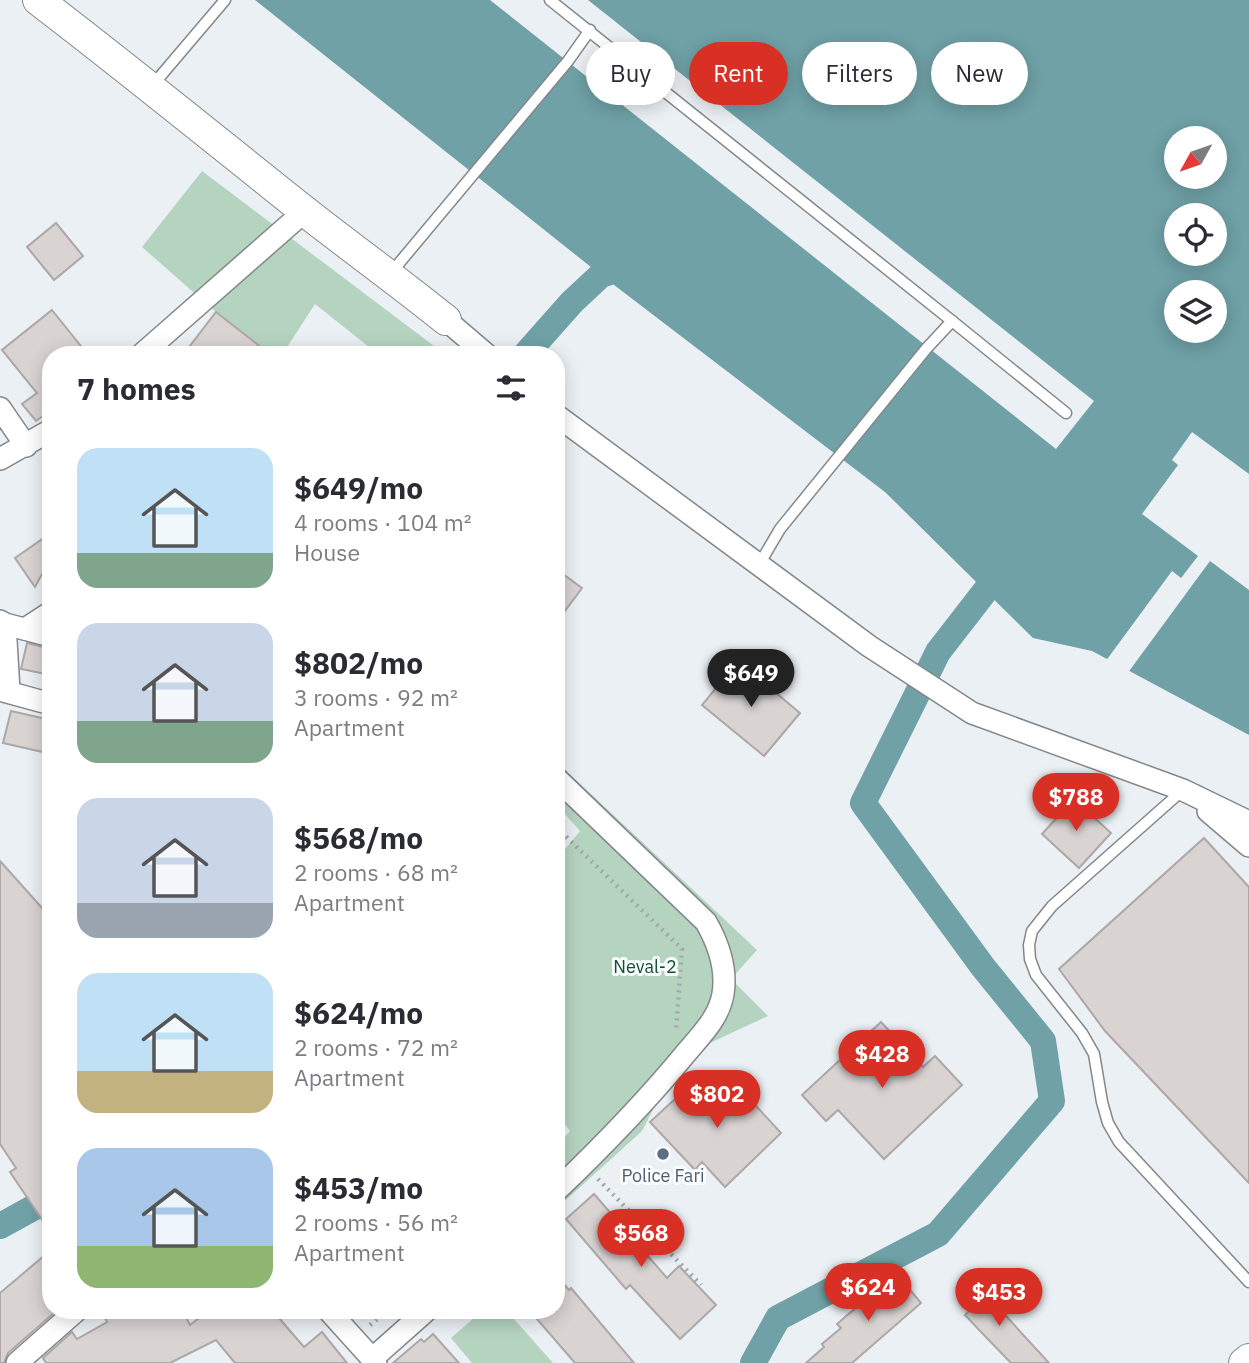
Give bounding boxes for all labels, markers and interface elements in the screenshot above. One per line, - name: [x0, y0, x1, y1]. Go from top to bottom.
- chip: Buy: [586, 42, 675, 105]
- chip: Rent: [689, 42, 788, 105]
- chip: Filters: [802, 42, 917, 105]
- chip: New: [931, 42, 1028, 105]
- north arrow: [1164, 126, 1227, 189]
- map controls: [1164, 126, 1227, 343]
- button: locate: [1164, 203, 1227, 266]
- button: layers: [1164, 280, 1227, 343]
- text: 7 homes: [77, 369, 196, 408]
- icon: filters: [492, 369, 530, 407]
- text: $649/mo: [294, 468, 423, 507]
- icon: home: [133, 476, 217, 560]
- text: 4 rooms · 104 m²: [294, 507, 472, 537]
- text: House: [294, 537, 360, 567]
- text: $802/mo: [294, 643, 423, 682]
- pin: $649: [710, 650, 792, 709]
- icon: home: [133, 651, 217, 735]
- text: $649: [723, 657, 779, 687]
- text: 3 rooms · 92 m²: [294, 682, 458, 712]
- text: Apartment: [294, 712, 405, 742]
- pin: $788: [1035, 774, 1117, 833]
- text: $788: [1048, 781, 1104, 811]
- text: $568/mo: [294, 818, 423, 857]
- icon: home: [133, 826, 217, 910]
- text: 2 rooms · 68 m²: [294, 857, 458, 887]
- text: Apartment: [294, 887, 405, 917]
- park label: Neval-2: [613, 955, 677, 978]
- text: $624/mo: [294, 993, 423, 1032]
- icon: home: [133, 1001, 217, 1085]
- pin: $428: [841, 1030, 923, 1090]
- text: 2 rooms · 72 m²: [294, 1032, 458, 1062]
- text: $428: [854, 1038, 910, 1068]
- text: Apartment: [294, 1062, 405, 1092]
- pin: $802: [676, 1070, 758, 1130]
- text: $802: [689, 1078, 745, 1108]
- marker: Police Fari: [655, 1146, 671, 1162]
- place label: Police Fari: [621, 1164, 705, 1187]
- text: $453/mo: [294, 1168, 423, 1207]
- icon: home: [133, 1176, 217, 1260]
- text: 2 rooms · 56 m²: [294, 1207, 458, 1237]
- pin: $568: [600, 1210, 682, 1269]
- text: $568: [613, 1217, 669, 1247]
- text: Apartment: [294, 1237, 405, 1267]
- pin: $624: [827, 1264, 909, 1323]
- pin: $453: [958, 1268, 1040, 1328]
- text: $624: [840, 1271, 896, 1301]
- text: $453: [971, 1276, 1027, 1306]

